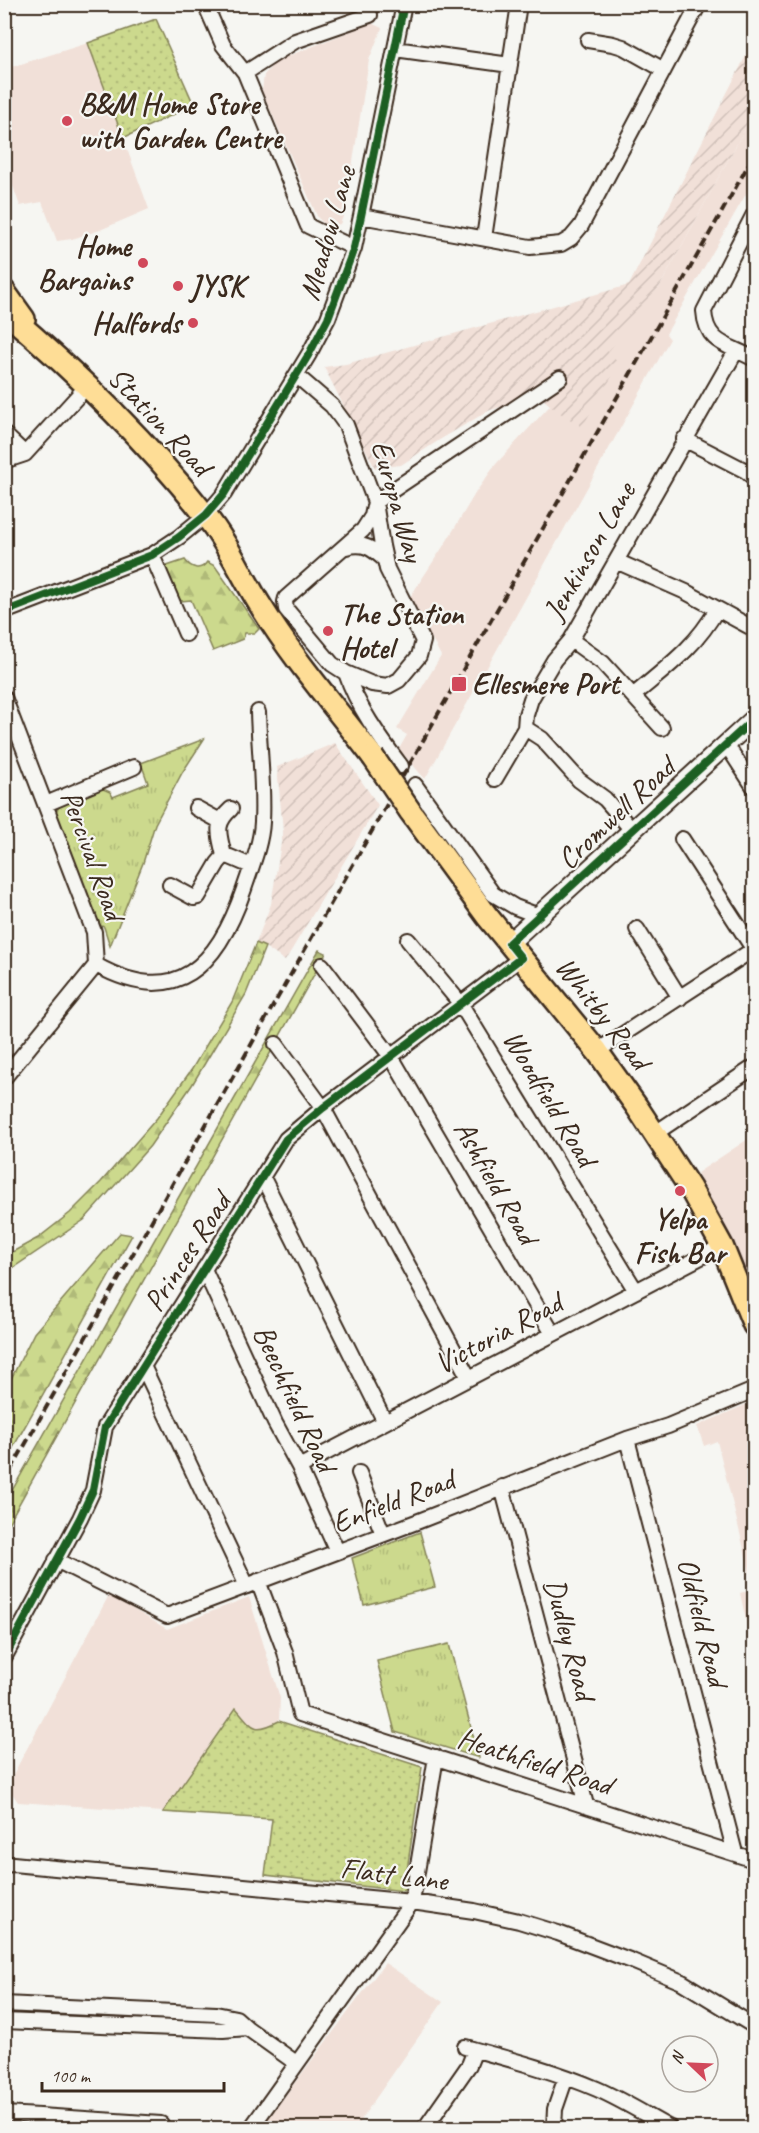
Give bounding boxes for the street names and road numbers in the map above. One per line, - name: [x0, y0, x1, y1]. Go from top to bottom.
- street label: Meadow Lane: [290, 159, 365, 304]
- street label: Station Road: [100, 359, 223, 487]
- street label: Europa Way: [363, 436, 434, 569]
- street label: Jenkinson Lane: [533, 473, 645, 628]
- street label: Cromwell Road: [549, 746, 686, 877]
- street label: Percival Road: [52, 785, 135, 929]
- street label: Whitby Road: [547, 949, 661, 1080]
- street label: Woodfield Road: [494, 1023, 608, 1177]
- street label: Ashfield Road: [445, 1113, 549, 1254]
- street label: Princes Road: [135, 1182, 242, 1318]
- street label: Victoria Road: [428, 1282, 572, 1382]
- street label: Beechfield Road: [245, 1319, 347, 1481]
- street label: Enfield Road: [327, 1459, 463, 1542]
- street label: Oldfield Road: [669, 1554, 738, 1694]
- street label: Dudley Road: [536, 1574, 605, 1708]
- street label: Heathfield Road: [453, 1718, 621, 1805]
- street label: Flatt Lane: [338, 1849, 452, 1900]

